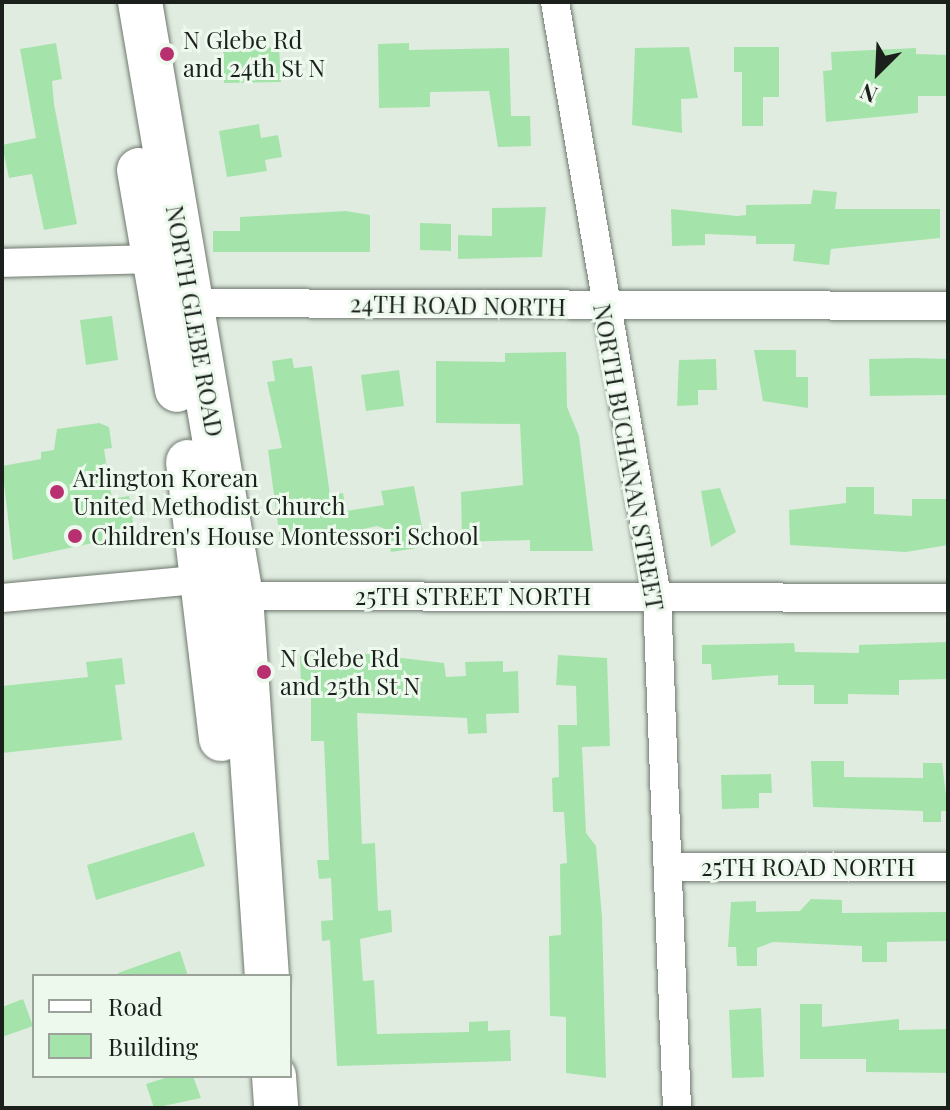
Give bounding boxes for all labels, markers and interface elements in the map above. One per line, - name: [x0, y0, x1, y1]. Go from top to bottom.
- place label: N Glebe Rd and 24th St N: [183, 26, 326, 82]
- north arrow: [838, 32, 918, 112]
- marker: N Glebe Rd and 24th St N: [158, 45, 176, 63]
- text: N: [855, 77, 882, 111]
- street label: NORTH GLEBE ROAD: [160, 203, 230, 439]
- street label: 24TH ROAD NORTH: [350, 289, 566, 321]
- street label: NORTH BUCHANAN STREET: [588, 301, 670, 613]
- place label: Arlington Korean United Methodist Church: [73, 464, 346, 520]
- marker: Arlington Korean United Methodist Church: [48, 483, 66, 501]
- place label: Children's House Montessori School: [91, 522, 479, 550]
- marker: Children's House Montessori School: [66, 527, 84, 545]
- street label: 25TH STREET NORTH: [355, 582, 591, 610]
- place label: N Glebe Rd and 25th St N: [280, 644, 421, 700]
- marker: N Glebe Rd and 25th St N: [255, 663, 273, 681]
- street label: 25TH ROAD NORTH: [701, 853, 915, 881]
- legend: [32, 974, 292, 1078]
- text: Road: [108, 990, 163, 1022]
- text: Building: [108, 1030, 198, 1062]

